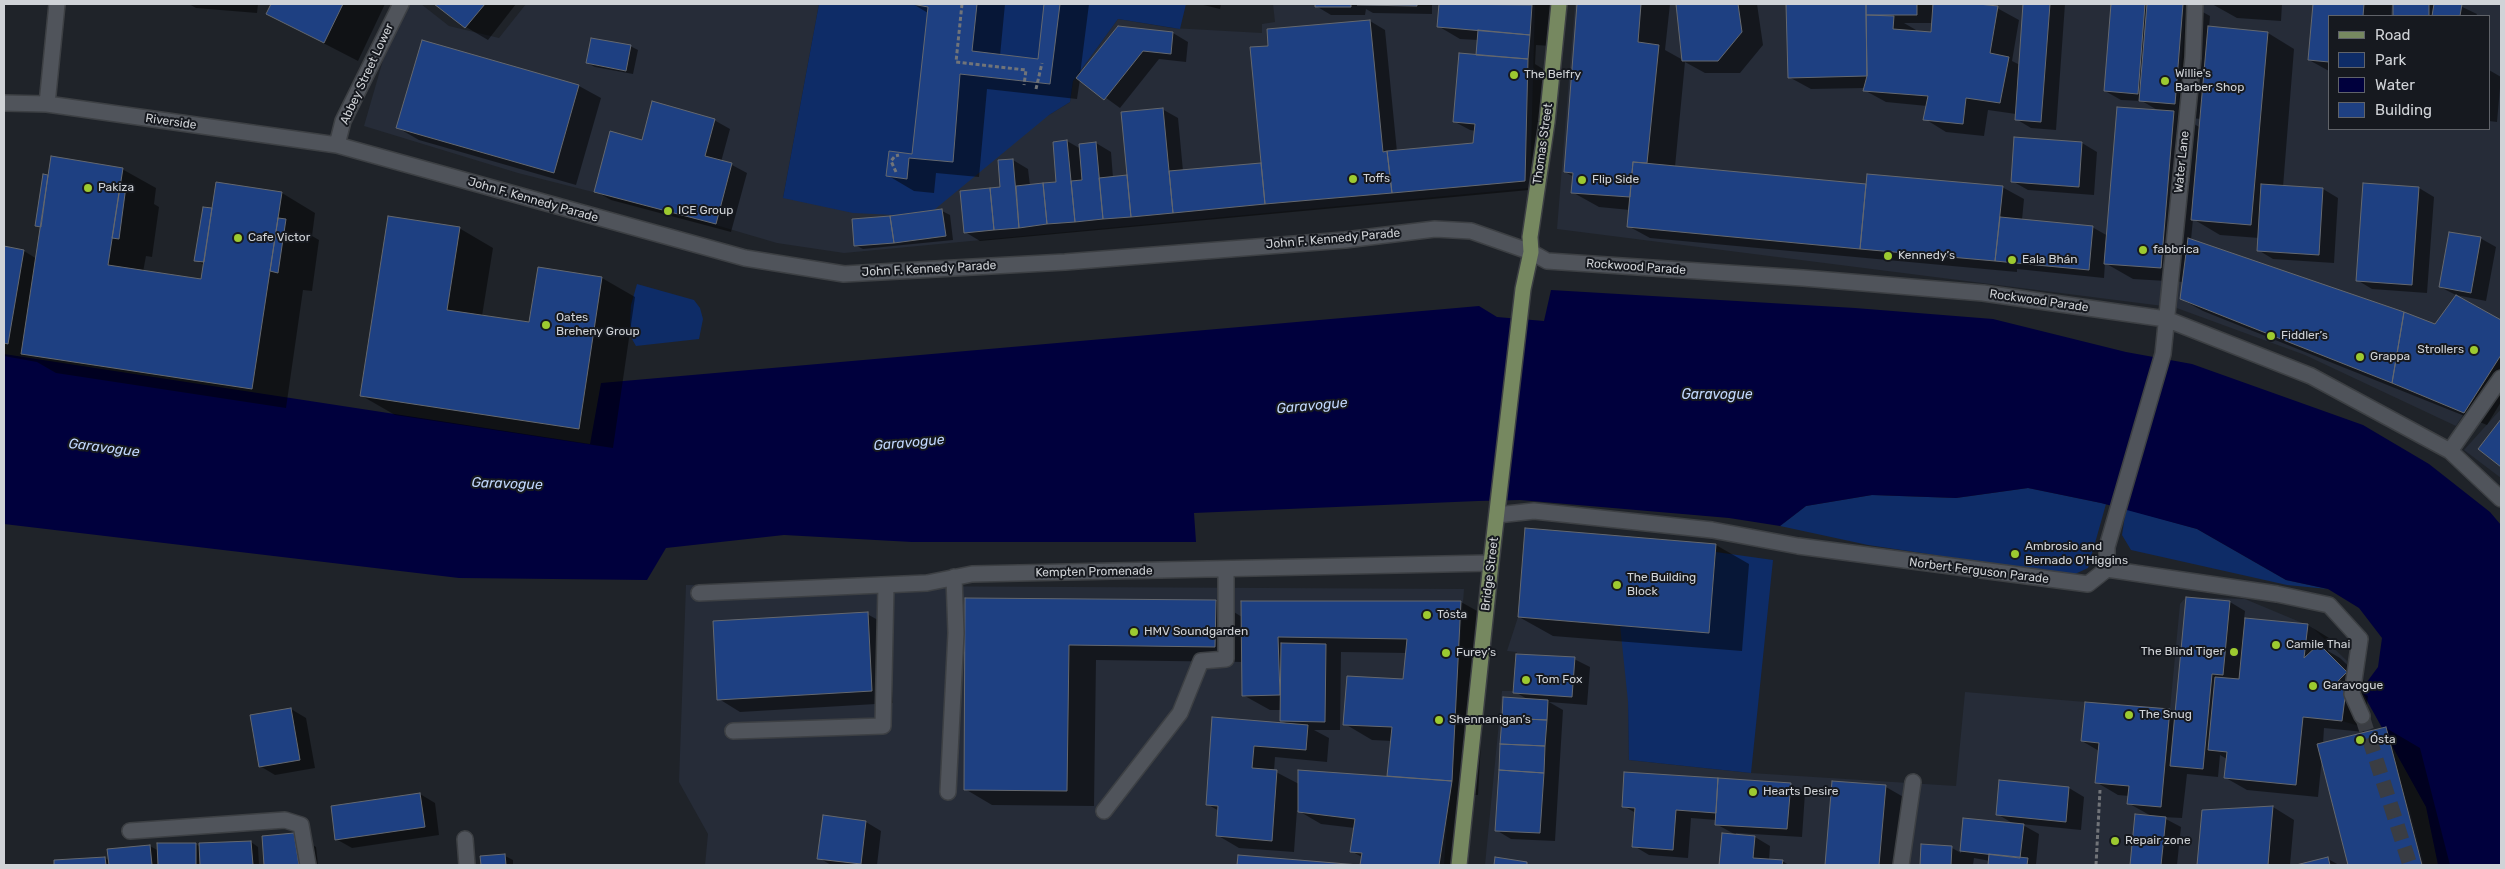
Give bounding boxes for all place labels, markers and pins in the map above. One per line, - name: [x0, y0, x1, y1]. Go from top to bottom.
- place label: Willie's Barber Shop: [2175, 67, 2244, 95]
- place label: The Belfry: [1524, 68, 1581, 82]
- marker: The Belfry: [1508, 69, 1520, 81]
- marker: Willie's Barber Shop: [2159, 75, 2171, 87]
- place label: Toffs: [1363, 172, 1390, 186]
- marker: Toffs: [1347, 173, 1359, 185]
- place label: Flip Side: [1592, 173, 1639, 187]
- marker: Flip Side: [1576, 174, 1588, 186]
- place label: Pakiza: [98, 181, 134, 195]
- marker: Pakiza: [82, 182, 94, 194]
- place label: ICE Group: [678, 204, 733, 218]
- marker: ICE Group: [662, 205, 674, 217]
- place label: Cafe Victor: [248, 231, 310, 245]
- marker: Cafe Victor: [232, 232, 244, 244]
- place label: fabbrica: [2153, 243, 2199, 257]
- marker: fabbrica: [2137, 244, 2149, 256]
- place label: Kennedy’s: [1898, 249, 1955, 263]
- marker: Kennedy’s: [1882, 250, 1894, 262]
- place label: Eala Bhán: [2022, 253, 2078, 267]
- marker: Eala Bhán: [2006, 254, 2018, 266]
- place label: Oates Breheny Group: [556, 311, 640, 339]
- marker: Oates Breheny Group: [540, 319, 552, 331]
- place label: Fiddler’s: [2281, 329, 2328, 343]
- marker: Fiddler’s: [2265, 330, 2277, 342]
- place label: Strollers: [2417, 343, 2464, 357]
- marker: Strollers: [2468, 344, 2480, 356]
- place label: Grappa: [2370, 350, 2410, 364]
- marker: Grappa: [2354, 351, 2366, 363]
- place label: Ambrosio and Bernado O'Higgins: [2025, 540, 2128, 568]
- marker: Ambrosio and Bernado O'Higgins: [2009, 548, 2021, 560]
- place label: The Building Block: [1627, 571, 1696, 599]
- marker: The Building Block: [1611, 579, 1623, 591]
- place label: Tósta: [1437, 608, 1467, 622]
- marker: Tósta: [1421, 609, 1433, 621]
- place label: HMV Soundgarden: [1144, 625, 1248, 639]
- marker: HMV Soundgarden: [1128, 626, 1140, 638]
- place label: Camile Thai: [2286, 638, 2350, 652]
- marker: Camile Thai: [2270, 639, 2282, 651]
- place label: The Blind Tiger: [2141, 645, 2224, 659]
- place label: Furey’s: [1456, 646, 1496, 660]
- marker: The Blind Tiger: [2228, 646, 2240, 658]
- marker: Furey’s: [1440, 647, 1452, 659]
- place label: Tom Fox: [1536, 673, 1582, 687]
- marker: Tom Fox: [1520, 674, 1532, 686]
- place label: Garavogue: [2323, 679, 2383, 693]
- marker: Garavogue: [2307, 680, 2319, 692]
- place label: The Snug: [2139, 708, 2192, 722]
- marker: The Snug: [2123, 709, 2135, 721]
- place label: Shennanigan’s: [1449, 713, 1531, 727]
- marker: Shennanigan’s: [1433, 714, 1445, 726]
- place label: Ósta: [2370, 733, 2396, 747]
- marker: Ósta: [2354, 734, 2366, 746]
- place label: Hearts Desire: [1763, 785, 1838, 799]
- marker: Hearts Desire: [1747, 786, 1759, 798]
- place label: Repair zone: [2125, 834, 2191, 848]
- marker: Repair zone: [2109, 835, 2121, 847]

